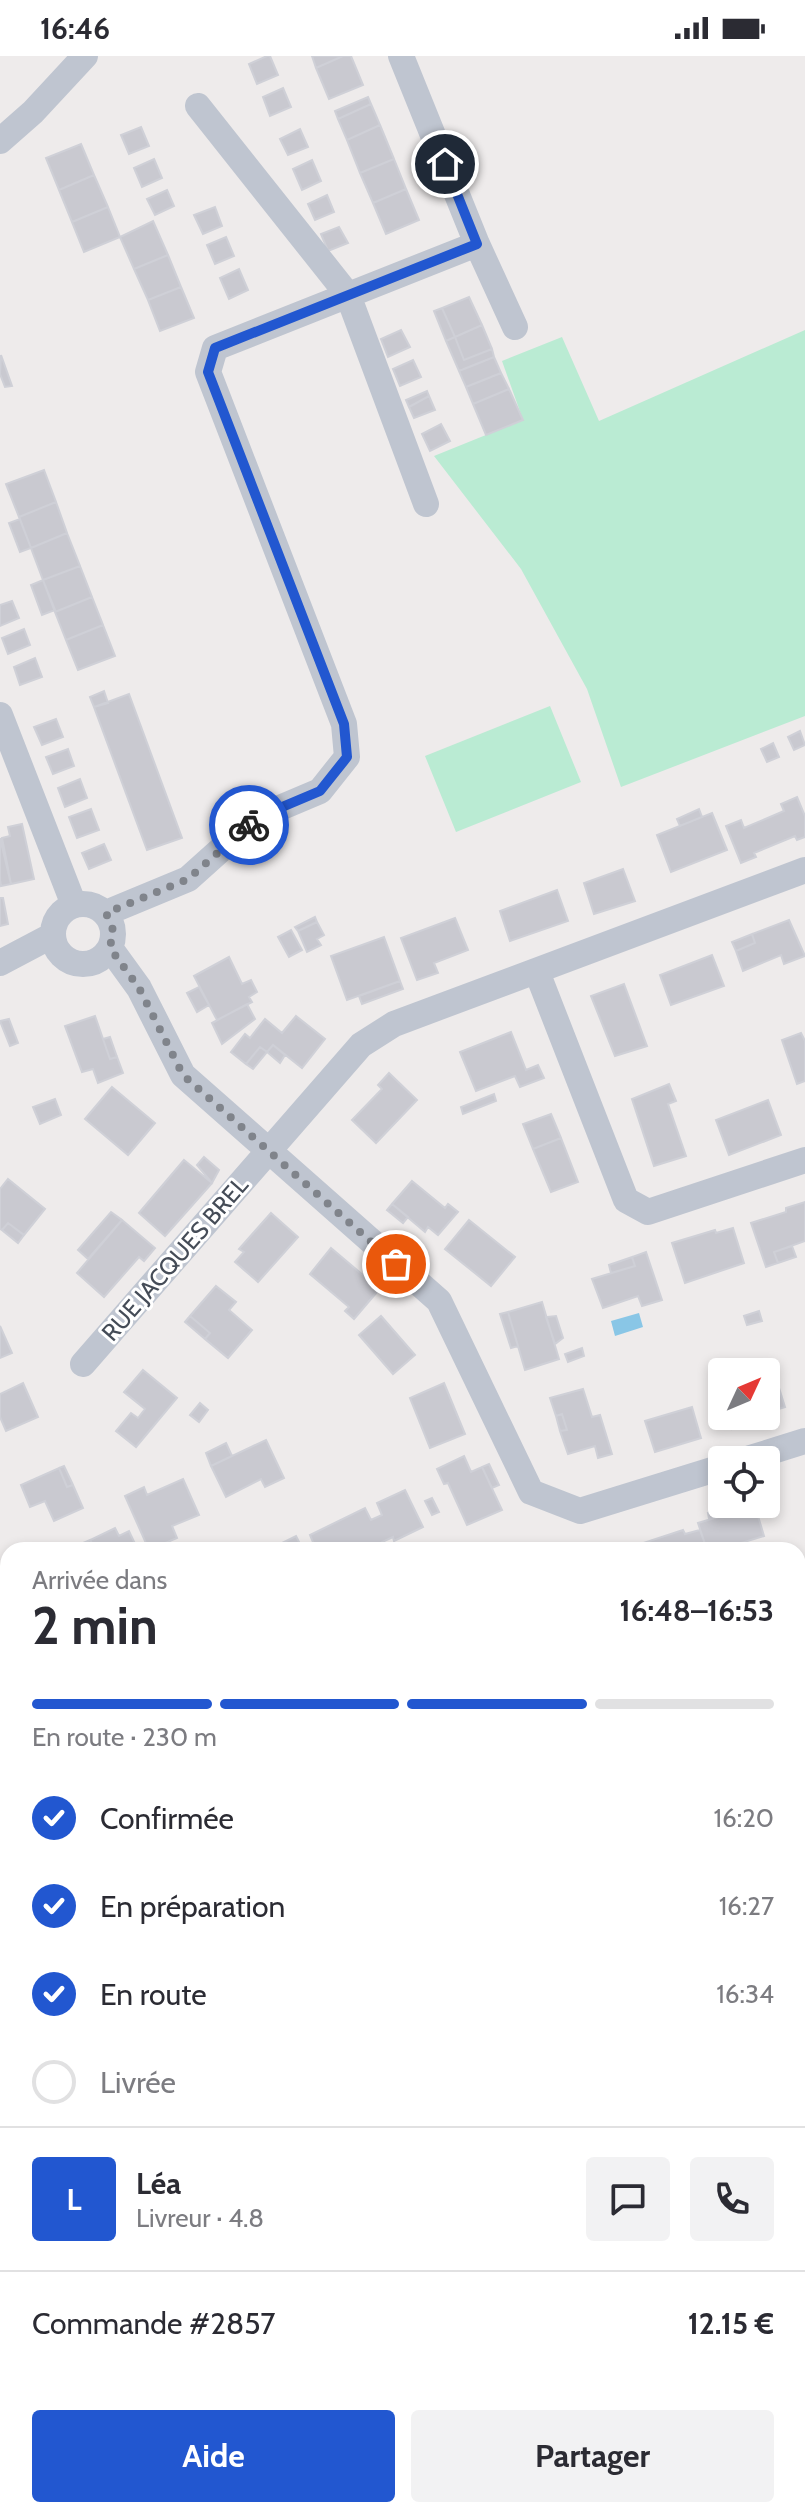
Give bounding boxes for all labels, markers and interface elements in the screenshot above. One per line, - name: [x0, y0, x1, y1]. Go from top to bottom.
- text: 16:46: [40, 10, 110, 47]
- pin: [411, 130, 479, 198]
- icon: home: [423, 142, 467, 186]
- courier: [209, 785, 289, 865]
- icon: bike: [227, 803, 271, 847]
- street label: RUE JACQUES BREL: [95, 1171, 254, 1347]
- pin: [362, 1230, 430, 1298]
- icon: bag: [374, 1242, 418, 1286]
- north arrow: [708, 1358, 780, 1430]
- map controls: [708, 1358, 780, 1518]
- button: locate: [708, 1446, 780, 1518]
- text: Arrivée dans: [32, 1564, 167, 1596]
- text: 16:48–16:53: [620, 1592, 774, 1629]
- text: 2 min: [32, 1594, 158, 1657]
- text: En route · 230 m: [32, 1721, 217, 1753]
- icon: check: [32, 1796, 76, 1840]
- text: Confirmée: [100, 1800, 234, 1837]
- text: 16:20: [714, 1802, 774, 1834]
- icon: check: [32, 1884, 76, 1928]
- text: En préparation: [100, 1888, 285, 1925]
- text: 16:27: [719, 1890, 774, 1922]
- icon: check: [32, 1972, 76, 2016]
- text: En route: [100, 1976, 207, 2013]
- text: 16:34: [716, 1978, 774, 2010]
- text: Livrée: [100, 2064, 176, 2101]
- button: chat: [586, 2157, 670, 2241]
- button: phone: [690, 2157, 774, 2241]
- text: Léa: [136, 2165, 181, 2202]
- text: L: [66, 2181, 82, 2218]
- text: Livreur · 4.8: [136, 2202, 264, 2234]
- text: Commande #2857: [32, 2305, 275, 2342]
- text: 12.15 €: [688, 2305, 774, 2342]
- button: Aide: [32, 2410, 395, 2502]
- button: Partager: [411, 2410, 774, 2502]

